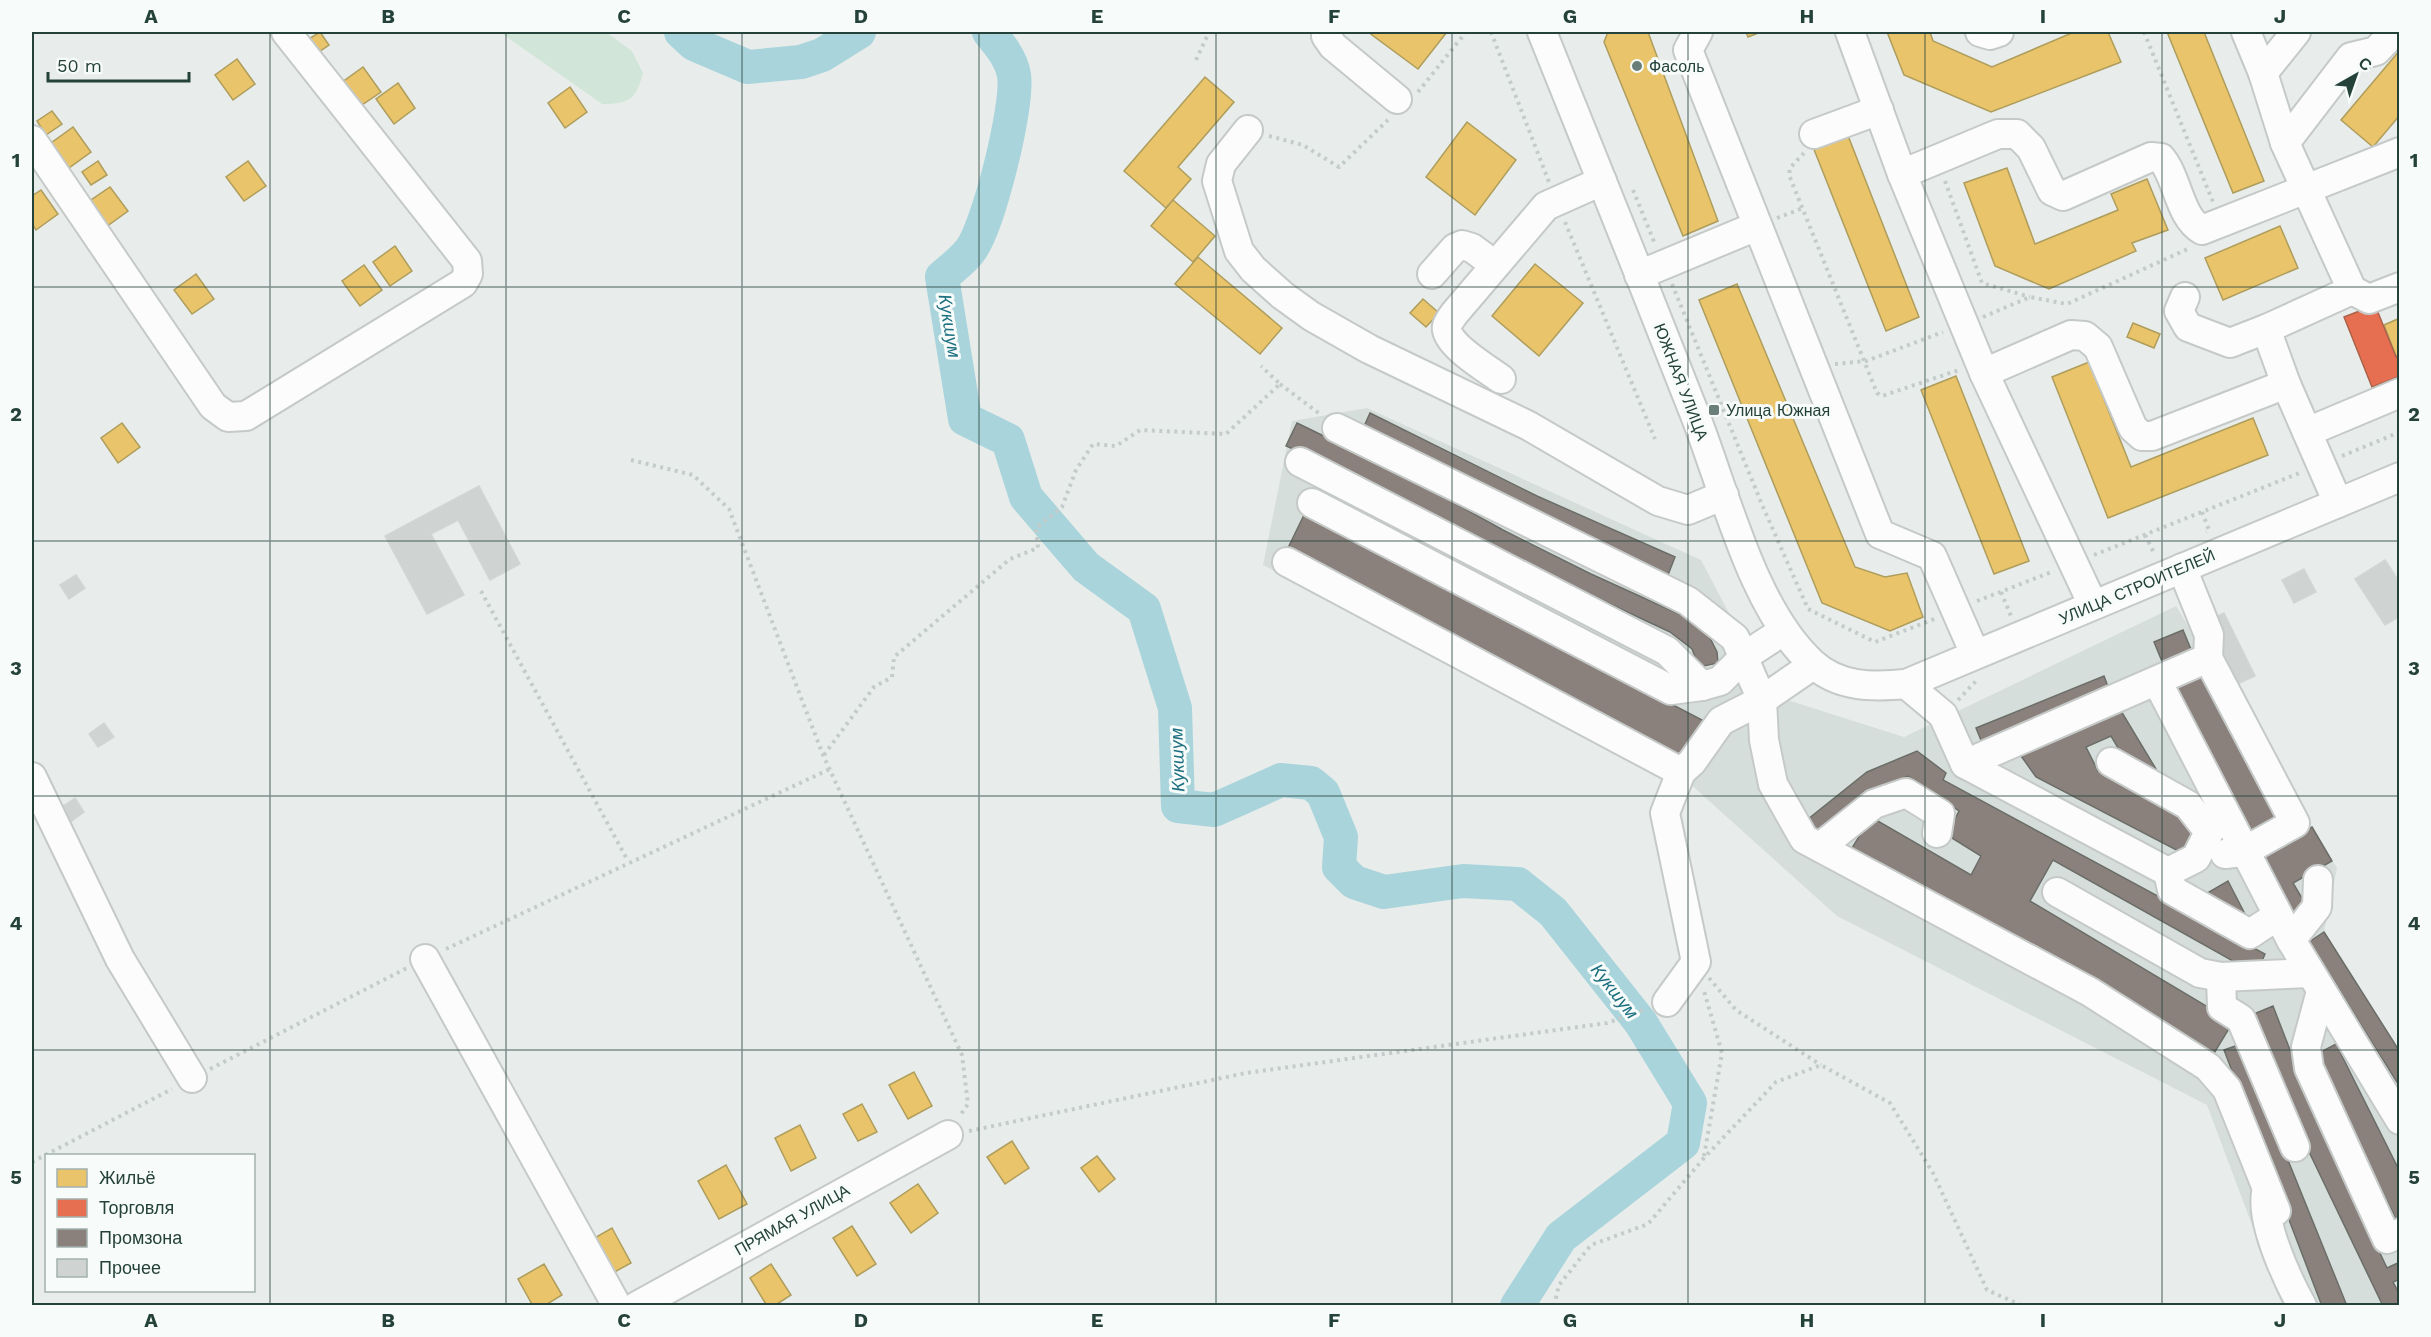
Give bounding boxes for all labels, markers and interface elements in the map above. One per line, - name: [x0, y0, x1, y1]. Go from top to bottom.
- text: A: [144, 4, 158, 28]
- text: B: [381, 4, 395, 28]
- text: C: [617, 4, 631, 28]
- text: D: [854, 4, 868, 28]
- text: E: [1091, 4, 1103, 28]
- text: F: [1328, 4, 1340, 28]
- text: G: [1563, 4, 1577, 28]
- text: H: [1800, 4, 1814, 28]
- text: I: [2040, 4, 2046, 28]
- text: J: [2274, 4, 2286, 28]
- scale bar: [48, 45, 189, 83]
- north arrow: [2326, 45, 2386, 105]
- text: С: [2355, 53, 2376, 75]
- text: 50 m: [57, 55, 102, 76]
- place label: Фасоль: [1649, 57, 1704, 76]
- marker: Фасоль: [1630, 59, 1644, 73]
- text: 1: [12, 148, 20, 172]
- text: 1: [2410, 148, 2418, 172]
- water label: Кукшум: [935, 293, 965, 359]
- street label: ЮЖНАЯ УЛИЦА: [1650, 321, 1712, 444]
- place label: Улица Южная: [1726, 401, 1830, 420]
- text: 2: [10, 402, 22, 426]
- text: 2: [2408, 402, 2420, 426]
- marker: Улица Южная: [1707, 403, 1721, 417]
- street label: УЛИЦА СТРОИТЕЛЕЙ: [2056, 545, 2218, 629]
- text: 3: [10, 656, 22, 680]
- text: 3: [2408, 656, 2420, 680]
- water label: Кукшум: [1165, 728, 1189, 792]
- text: 4: [10, 911, 23, 935]
- text: 4: [2408, 911, 2421, 935]
- water label: Кукшум: [1587, 959, 1643, 1023]
- legend: [45, 1154, 255, 1292]
- text: 5: [10, 1165, 22, 1189]
- text: 5: [2408, 1165, 2420, 1189]
- text: Жильё: [99, 1167, 156, 1188]
- street label: ПРЯМАЯ УЛИЦА: [731, 1180, 853, 1259]
- text: Торговля: [99, 1197, 174, 1218]
- text: Промзона: [99, 1227, 183, 1248]
- text: Прочее: [99, 1257, 161, 1278]
- text: A: [144, 1308, 158, 1332]
- text: B: [381, 1308, 395, 1332]
- text: C: [617, 1308, 631, 1332]
- text: D: [854, 1308, 868, 1332]
- text: E: [1091, 1308, 1103, 1332]
- text: F: [1328, 1308, 1340, 1332]
- text: G: [1563, 1308, 1577, 1332]
- text: H: [1800, 1308, 1814, 1332]
- text: I: [2040, 1308, 2046, 1332]
- text: J: [2274, 1308, 2286, 1332]

